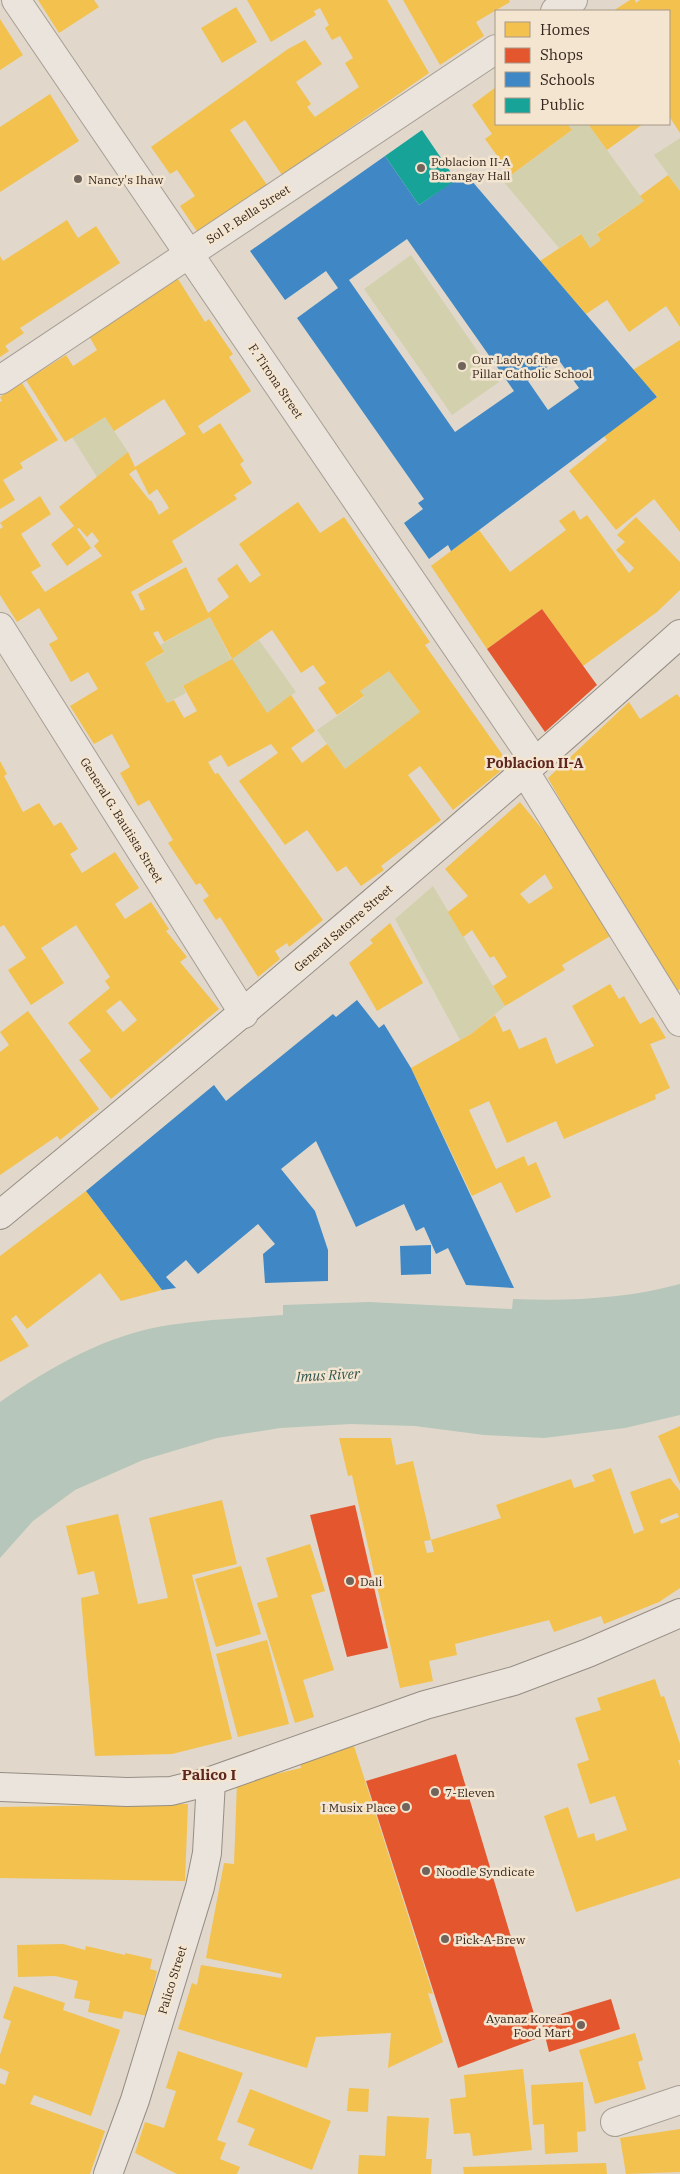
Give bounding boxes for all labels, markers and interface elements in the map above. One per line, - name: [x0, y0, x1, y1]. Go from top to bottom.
- legend: [495, 10, 670, 125]
- text: Homes: [540, 20, 590, 39]
- text: Shops: [540, 45, 583, 64]
- text: Schools: [540, 70, 595, 89]
- text: Public: [540, 95, 585, 114]
- place label: Poblacion II-A Barangay Hall: [431, 154, 511, 183]
- marker: Poblacion II-A Barangay Hall: [415, 162, 427, 174]
- place label: Nancy's Ihaw: [88, 172, 164, 187]
- marker: Nancy's Ihaw: [72, 173, 84, 185]
- street label: Sol P. Bella Street: [203, 181, 293, 247]
- street label: F. Tirona Street: [246, 341, 306, 421]
- place label: Our Lady of the Pillar Catholic School: [472, 352, 592, 381]
- marker: Our Lady of the Pillar Catholic School: [456, 360, 468, 372]
- district label: Poblacion II-A: [486, 754, 584, 772]
- street label: General G. Bautista Street: [77, 755, 167, 885]
- street label: General Satorre Street: [291, 881, 395, 975]
- water label: Imus River: [295, 1364, 361, 1386]
- place label: Dali: [360, 1574, 383, 1589]
- marker: Dali: [344, 1575, 356, 1587]
- district label: Palico I: [182, 1765, 236, 1784]
- place label: 7-Eleven: [445, 1785, 495, 1800]
- marker: 7-Eleven: [429, 1786, 441, 1798]
- place label: I Musix Place: [322, 1800, 396, 1815]
- marker: I Musix Place: [400, 1801, 412, 1813]
- place label: Noodle Syndicate: [436, 1864, 535, 1879]
- marker: Noodle Syndicate: [420, 1865, 432, 1877]
- place label: Pick-A-Brew: [455, 1932, 526, 1947]
- marker: Pick-A-Brew: [439, 1933, 451, 1945]
- street label: Palico Street: [155, 1944, 189, 2016]
- place label: Ayanaz Korean Food Mart: [486, 2011, 571, 2040]
- marker: Ayanaz Korean Food Mart: [575, 2019, 587, 2031]

